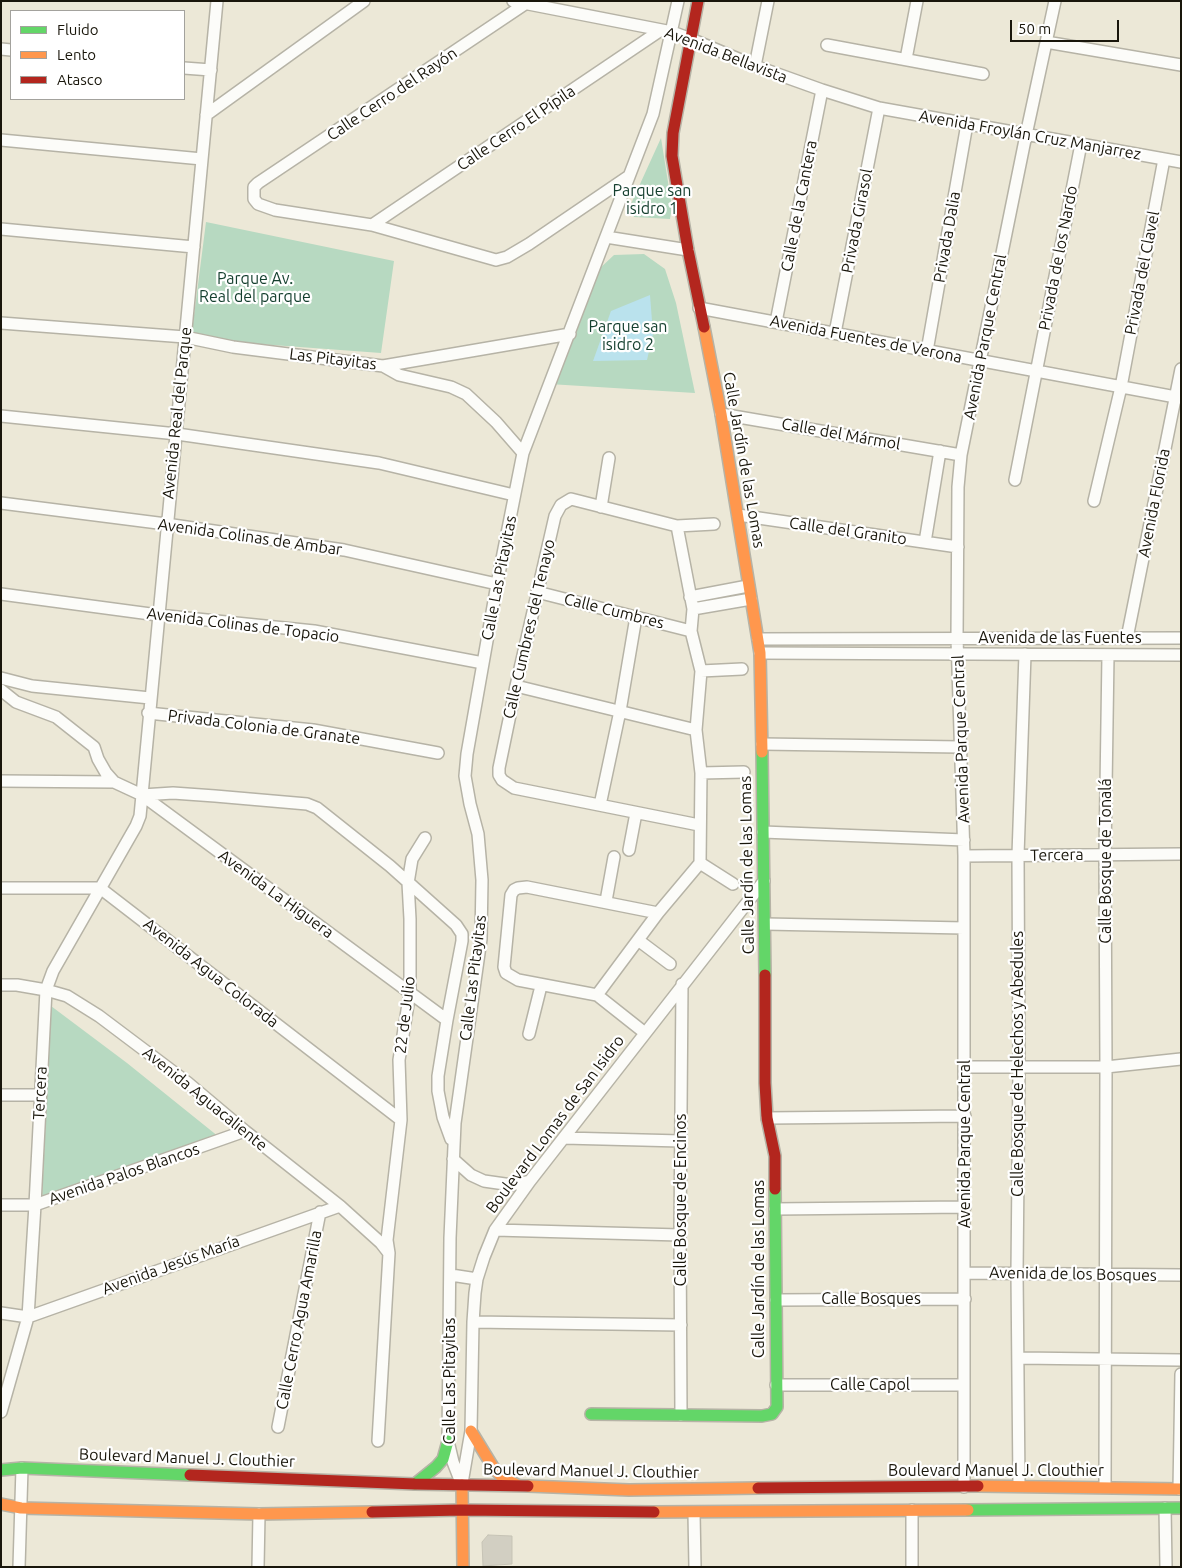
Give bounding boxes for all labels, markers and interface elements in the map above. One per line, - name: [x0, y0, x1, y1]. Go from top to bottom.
- legend: [10, 10, 185, 100]
- scale bar: [1012, 10, 1121, 42]
- text: 50 m: [1018, 20, 1051, 37]
- text: Fluido: [57, 21, 99, 38]
- street label: Avenida Bellavista: [662, 23, 790, 87]
- street label: Calle Cerro del Rayón: [323, 43, 461, 145]
- text: Lento: [57, 46, 96, 63]
- text: Atasco: [57, 71, 103, 88]
- street label: Calle Cerro El Pípila: [453, 81, 579, 175]
- street label: Avenida Froylán Cruz Manjarrez: [917, 106, 1143, 164]
- street label: Calle de la Cantera: [777, 139, 821, 273]
- street label: Privada Girasol: [837, 167, 877, 275]
- park label: Parque san isidro 1: [613, 181, 691, 219]
- street label: Privada de los Nardo: [1035, 184, 1081, 332]
- street label: Privada Dalia: [930, 190, 964, 284]
- street label: Privada del Clavel: [1121, 209, 1163, 337]
- street label: Avenida Parque Central: [960, 253, 1010, 421]
- park label: Parque Av. Real del parque: [199, 269, 311, 307]
- street label: Avenida Fuentes de Verona: [768, 311, 964, 367]
- park label: Parque san isidro 2: [589, 317, 667, 355]
- street label: Avenida Real del Parque: [158, 326, 196, 500]
- street label: Las Pitayitas: [288, 344, 378, 374]
- street label: Calle Jardín de las Lomas: [719, 370, 769, 550]
- street label: Calle del Mármol: [780, 414, 902, 454]
- street label: Avenida Florida: [1134, 447, 1174, 559]
- street label: Calle del Granito: [788, 513, 908, 549]
- street label: Calle Las Pitayitas: [477, 514, 521, 642]
- street label: Avenida Colinas de Ambar: [157, 515, 343, 559]
- street label: Calle Cumbres del Tenayo: [499, 537, 559, 721]
- street label: Calle Cumbres: [562, 589, 666, 633]
- street label: Avenida Colinas de Topacio: [146, 604, 340, 646]
- street label: Avenida de las Fuentes: [978, 628, 1142, 648]
- street label: Avenida Parque Central: [948, 655, 974, 823]
- street label: Privada Colonia de Granate: [167, 706, 361, 748]
- street label: Calle Jardín de las Lomas: [736, 776, 758, 954]
- street label: Calle Bosque de Tonalá: [1096, 778, 1116, 944]
- street label: Tercera: [1030, 845, 1084, 865]
- street label: Avenida La Higuera: [215, 846, 337, 942]
- street label: Avenida Agua Colorada: [140, 914, 282, 1032]
- street label: Calle Las Pitayitas: [456, 914, 490, 1042]
- street label: Calle Bosque de Helechos y Abedules: [1008, 931, 1028, 1197]
- street label: 22 de Julio: [391, 975, 419, 1055]
- street label: Boulevard Lomas de San Isidro: [482, 1031, 628, 1217]
- street label: Avenida Aguacaliente: [139, 1043, 271, 1155]
- street label: Avenida Parque Central: [955, 1060, 975, 1228]
- street label: Tercera: [29, 1066, 51, 1120]
- street label: Calle Bosque de Encinos: [671, 1113, 691, 1287]
- street label: Avenida Palos Blancos: [46, 1139, 202, 1209]
- street label: Calle Jardín de las Lomas: [749, 1180, 769, 1358]
- street label: Calle Cerro Agua Amarilla: [272, 1229, 326, 1411]
- street label: Avenida Jesús María: [100, 1231, 242, 1299]
- street label: Avenida de los Bosques: [989, 1263, 1157, 1285]
- street label: Calle Bosques: [821, 1289, 921, 1309]
- street label: Calle Las Pitayitas: [440, 1318, 460, 1444]
- street label: Calle Capol: [830, 1375, 910, 1395]
- street label: Boulevard Manuel J. Clouthier: [79, 1445, 295, 1471]
- street label: Boulevard Manuel J. Clouthier: [483, 1460, 699, 1482]
- street label: Boulevard Manuel J. Clouthier: [888, 1461, 1104, 1481]

